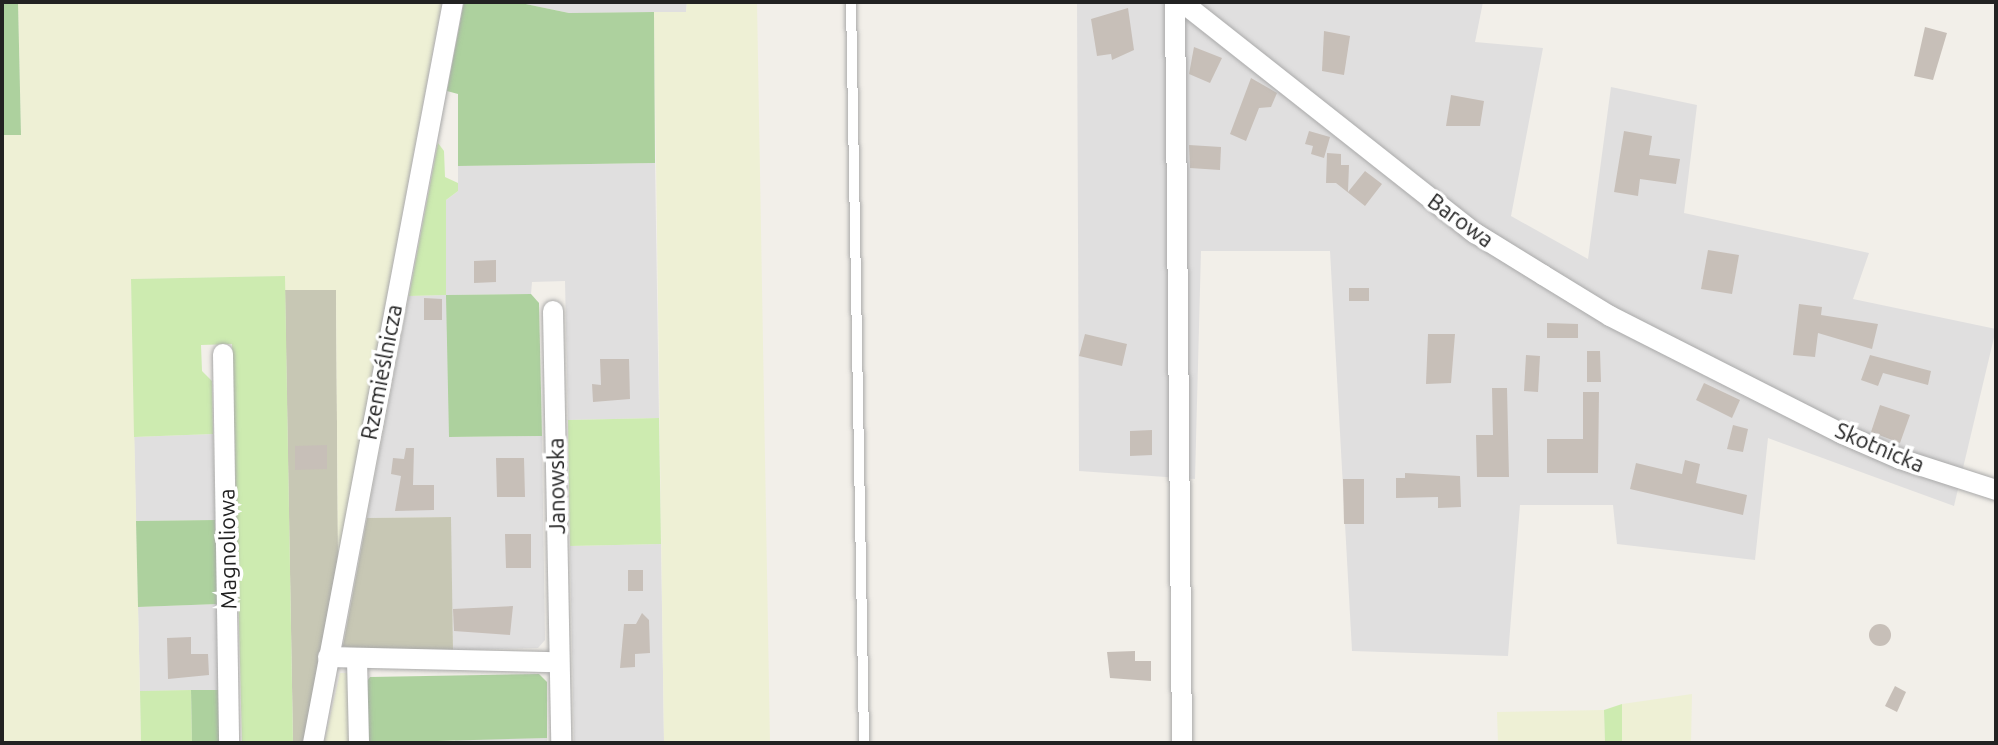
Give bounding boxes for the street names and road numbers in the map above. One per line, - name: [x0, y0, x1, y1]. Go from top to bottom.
- street label: Barowa: [1423, 187, 1499, 253]
- street label: Rzemieślnicza: [355, 302, 407, 442]
- street label: Skotnicka: [1831, 416, 1929, 478]
- street label: Janowska: [542, 437, 570, 535]
- street label: Magnoliowa: [213, 488, 241, 610]

